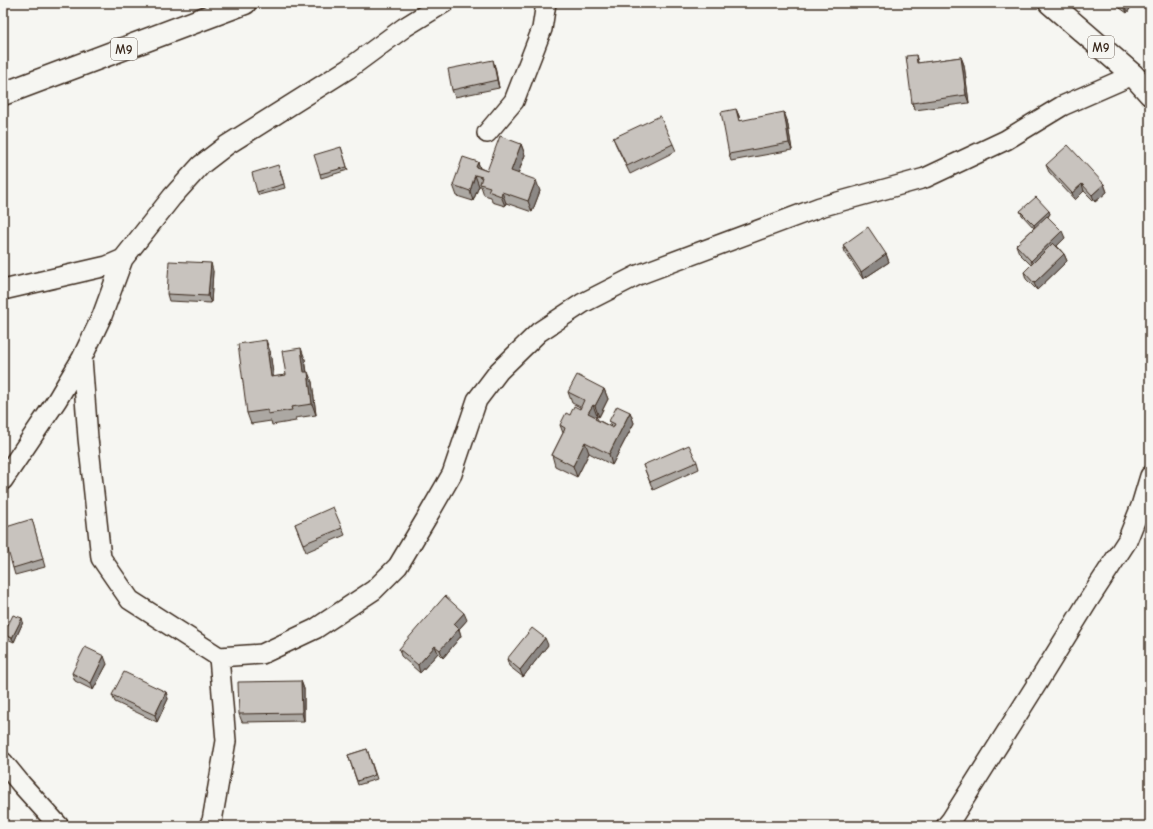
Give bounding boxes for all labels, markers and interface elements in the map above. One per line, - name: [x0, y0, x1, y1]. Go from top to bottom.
- road number: M9: [1088, 36, 1114, 58]
- road number: M9: [111, 38, 137, 60]

